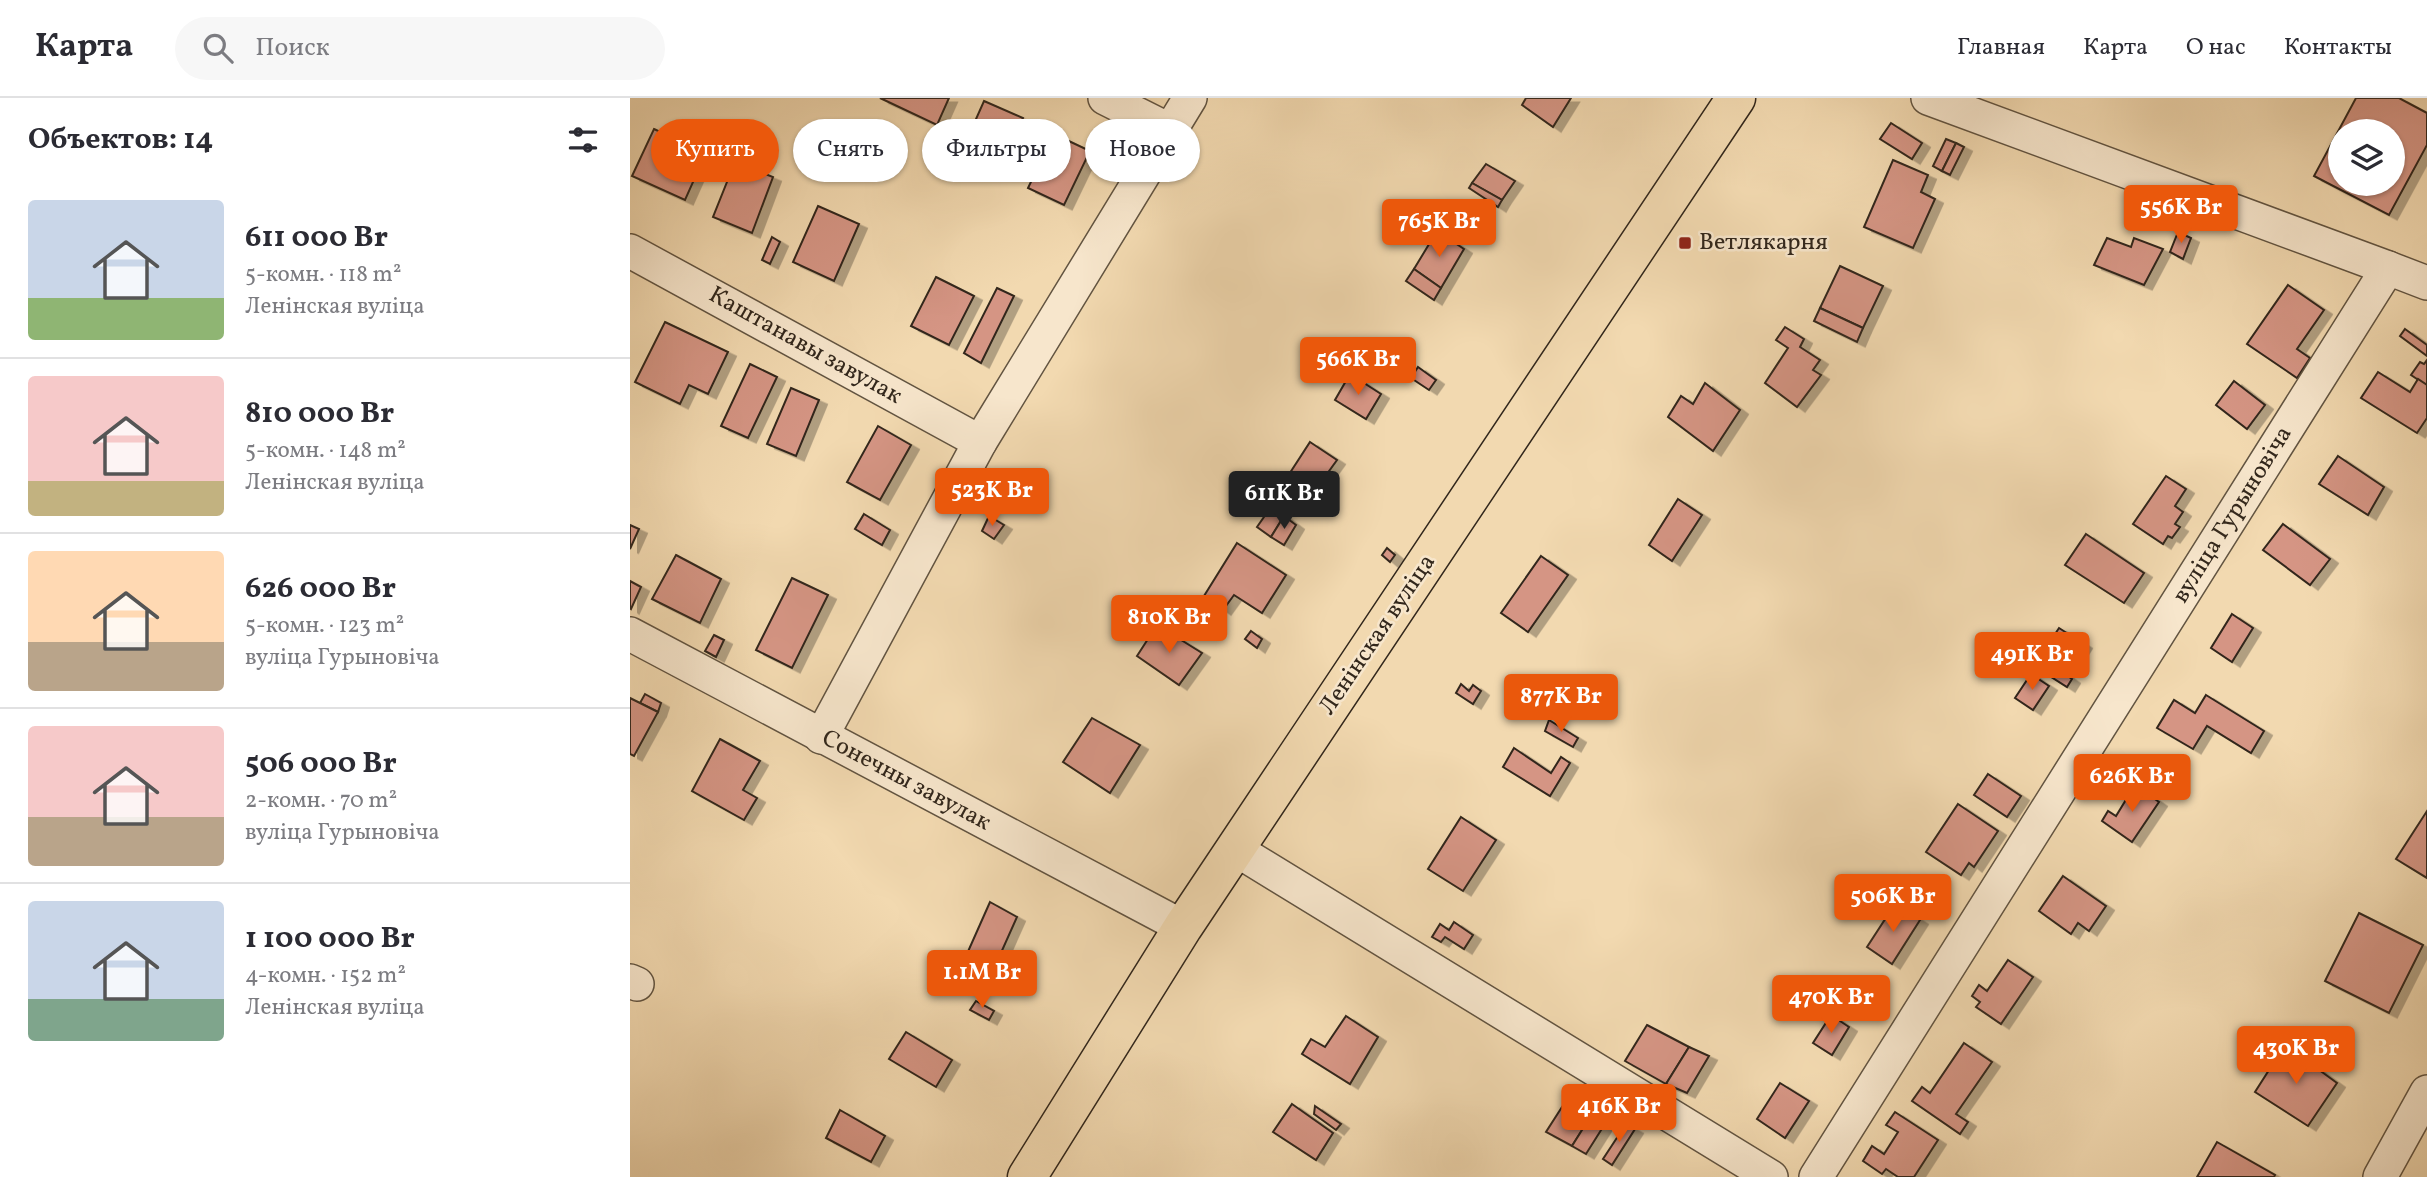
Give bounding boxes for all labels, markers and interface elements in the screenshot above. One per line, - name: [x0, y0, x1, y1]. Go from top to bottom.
- search box: [175, 17, 665, 80]
- text: Карта: [35, 25, 133, 71]
- icon: search: [199, 29, 237, 67]
- text: Поиск: [255, 30, 330, 66]
- text: Главная: [1957, 31, 2045, 65]
- text: Карта: [2083, 31, 2148, 65]
- text: О нас: [2186, 31, 2246, 65]
- text: Контакты: [2284, 31, 2392, 65]
- text: Объектов: 14: [28, 119, 213, 161]
- chip: Купить: [651, 119, 779, 182]
- chip: Снять: [793, 119, 908, 182]
- chip: Фильтры: [922, 119, 1071, 182]
- chip: Новое: [1085, 119, 1200, 182]
- map controls: [2328, 119, 2405, 196]
- button: layers: [2328, 119, 2405, 196]
- icon: filters: [564, 121, 602, 159]
- pin: 556K Br: [2116, 186, 2246, 245]
- text: 556K Br: [2140, 192, 2222, 224]
- pin: 765K Br: [1374, 200, 1504, 259]
- text: 765K Br: [1398, 206, 1480, 238]
- text: 611 000 Br: [245, 217, 388, 259]
- place label: Ветлякарня: [1699, 226, 1828, 260]
- icon: home: [84, 228, 168, 312]
- marker: Ветлякарня: [1677, 235, 1693, 251]
- text: 5-комн. · 118 m²: [245, 259, 401, 291]
- street label: Каштанавы завулак: [702, 279, 908, 413]
- text: Ленінская вуліца: [245, 291, 425, 323]
- pin: 566K Br: [1293, 338, 1423, 397]
- text: 566K Br: [1316, 344, 1400, 376]
- text: 810 000 Br: [245, 393, 394, 435]
- icon: home: [84, 404, 168, 488]
- street label: вуліца Гурыновіча: [2165, 420, 2301, 610]
- text: 5-комн. · 148 m²: [245, 435, 406, 467]
- text: Ленінская вуліца: [245, 467, 425, 499]
- pin: 523K Br: [927, 468, 1057, 528]
- pin: 611K Br: [1219, 472, 1349, 531]
- text: 523K Br: [951, 475, 1033, 507]
- text: 611K Br: [1245, 478, 1323, 510]
- street label: Ленінская вуліца: [1311, 548, 1445, 722]
- text: 626 000 Br: [245, 568, 396, 610]
- icon: home: [84, 579, 168, 663]
- pin: 810K Br: [1104, 596, 1234, 655]
- text: 810K Br: [1127, 602, 1211, 634]
- text: 5-комн. · 123 m²: [245, 610, 404, 642]
- pin: 491K Br: [1967, 632, 2097, 692]
- text: 491K Br: [1991, 639, 2073, 671]
- text: вуліца Гурыновіча: [245, 642, 440, 674]
- pin: 877K Br: [1496, 674, 1626, 734]
- text: 877K Br: [1520, 681, 1602, 713]
- street label: Сонечны завулак: [815, 722, 997, 840]
- text: 506 000 Br: [245, 743, 397, 785]
- icon: home: [84, 754, 168, 838]
- pin: 626K Br: [2067, 754, 2197, 814]
- text: 626K Br: [2090, 761, 2174, 793]
- text: 2-комн. · 70 m²: [245, 785, 397, 817]
- text: вуліца Гурыновіча: [245, 817, 440, 849]
- pin: 506K Br: [1828, 874, 1958, 934]
- text: 506K Br: [1850, 881, 1936, 913]
- text: 1 100 000 Br: [245, 918, 415, 960]
- icon: home: [84, 929, 168, 1013]
- pin: 1.1M Br: [917, 950, 1047, 1010]
- text: 1.1M Br: [943, 957, 1021, 989]
- text: 4-комн. · 152 m²: [245, 960, 406, 992]
- pin: 470K Br: [1766, 976, 1896, 1035]
- text: 470K Br: [1788, 982, 1874, 1014]
- text: Ленінская вуліца: [245, 992, 425, 1024]
- pin: 430K Br: [2231, 1026, 2361, 1086]
- text: 430K Br: [2253, 1033, 2339, 1065]
- pin: 416K Br: [1554, 1084, 1684, 1144]
- text: 416K Br: [1577, 1091, 1661, 1123]

